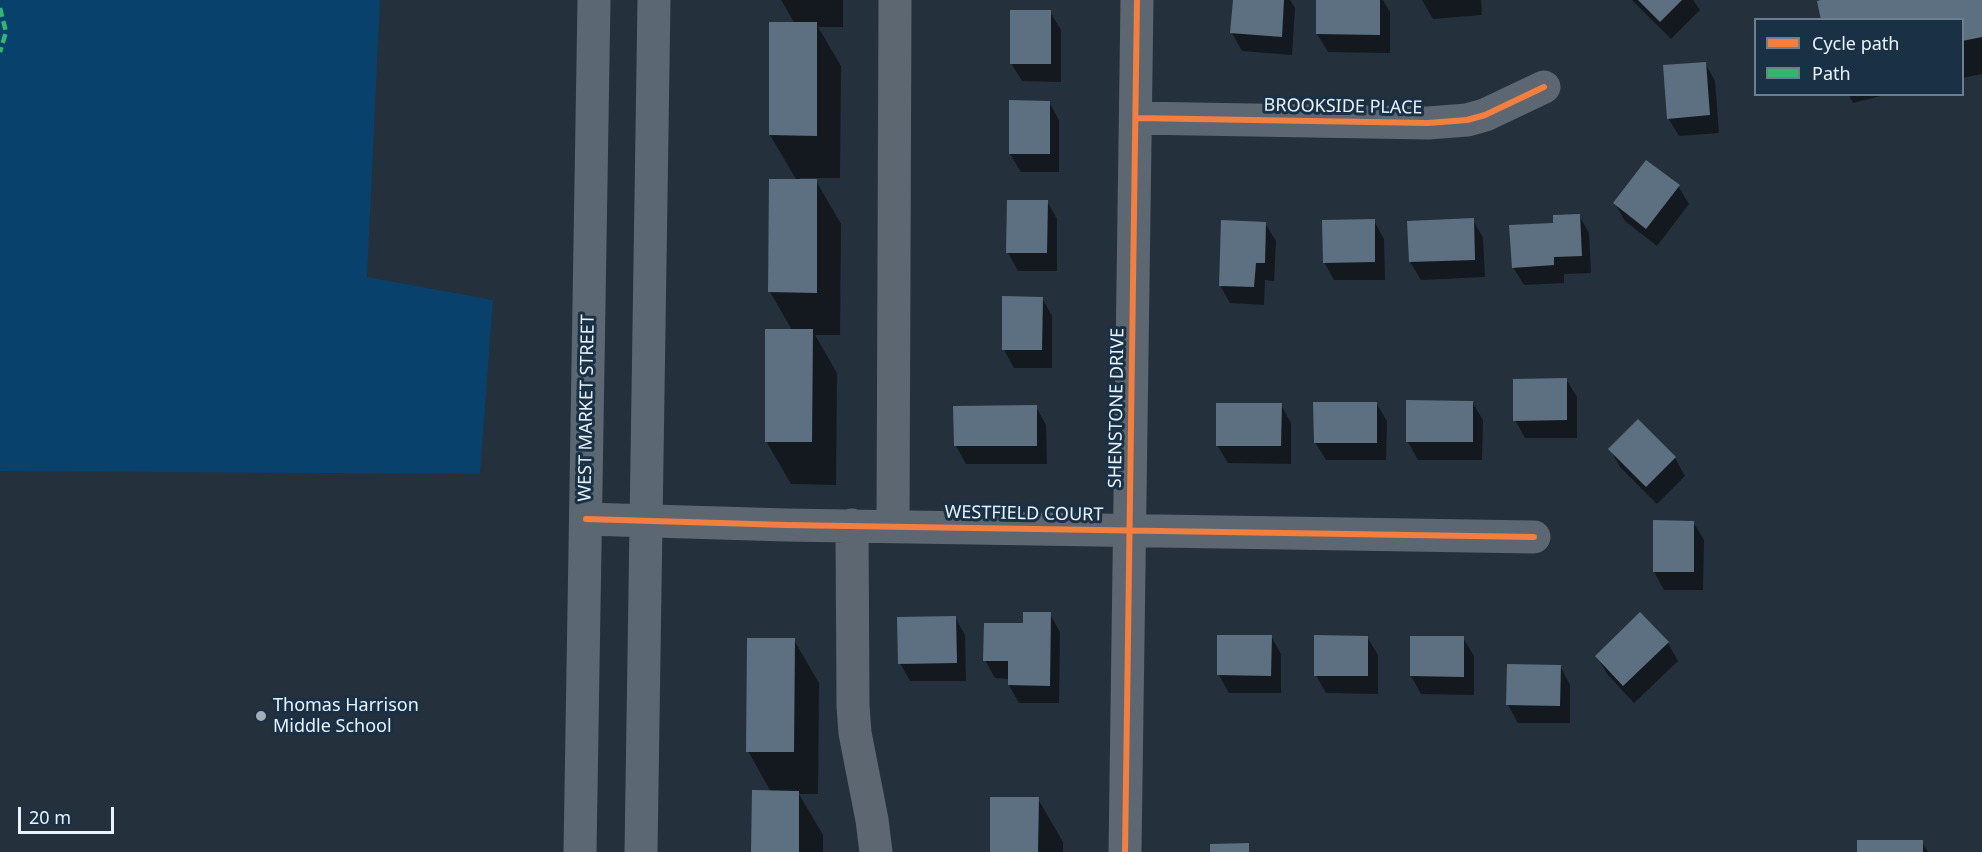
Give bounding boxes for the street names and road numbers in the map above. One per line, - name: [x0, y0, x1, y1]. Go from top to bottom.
- street label: BROOKSIDE PLACE: [1263, 95, 1423, 119]
- street label: WEST MARKET STREET: [575, 314, 599, 502]
- street label: SHENSTONE DRIVE: [1105, 328, 1129, 488]
- street label: WESTFIELD COURT: [944, 502, 1104, 526]

